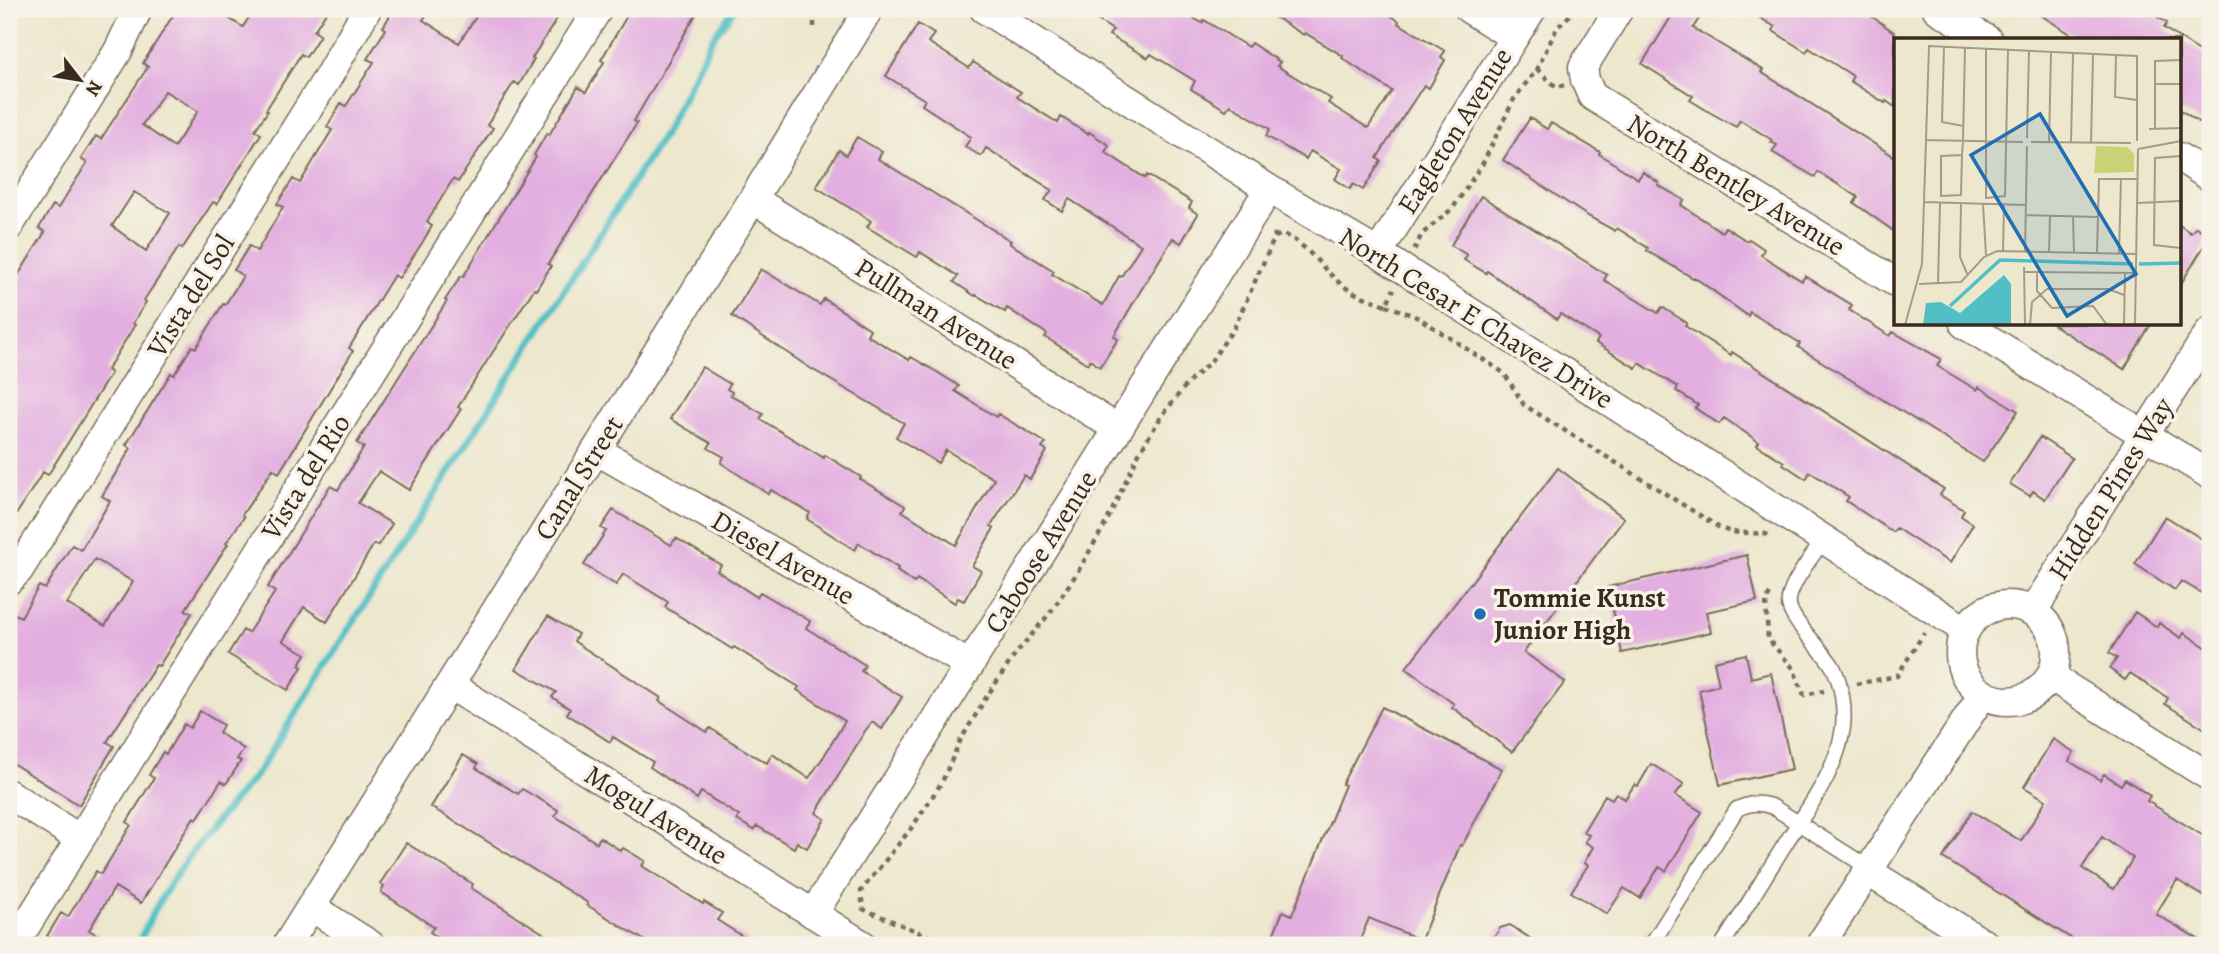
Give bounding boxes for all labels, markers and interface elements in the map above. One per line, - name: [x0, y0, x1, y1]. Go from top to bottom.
- inset map: [1894, 38, 2180, 326]
- street label: Eagleton Avenue: [1389, 40, 1521, 222]
- north arrow: [46, 46, 116, 116]
- text: N: [79, 76, 108, 101]
- street label: North Bentley Avenue: [1620, 105, 1852, 265]
- street label: North Cesar E Chavez Drive: [1332, 218, 1620, 418]
- street label: Vista del Sol: [138, 227, 244, 365]
- street label: Pullman Avenue: [848, 249, 1024, 379]
- street label: Hidden Pines Way: [2040, 390, 2183, 588]
- street label: Vista del Rio: [252, 407, 360, 548]
- street label: Canal Street: [526, 408, 632, 548]
- street label: Caboose Avenue: [976, 463, 1106, 641]
- street label: Diesel Avenue: [704, 502, 862, 614]
- place label: Tommie Kunst Junior High: [1494, 579, 1665, 649]
- marker: Tommie Kunst Junior High: [1472, 606, 1488, 622]
- street label: Mogul Avenue: [577, 756, 735, 874]

